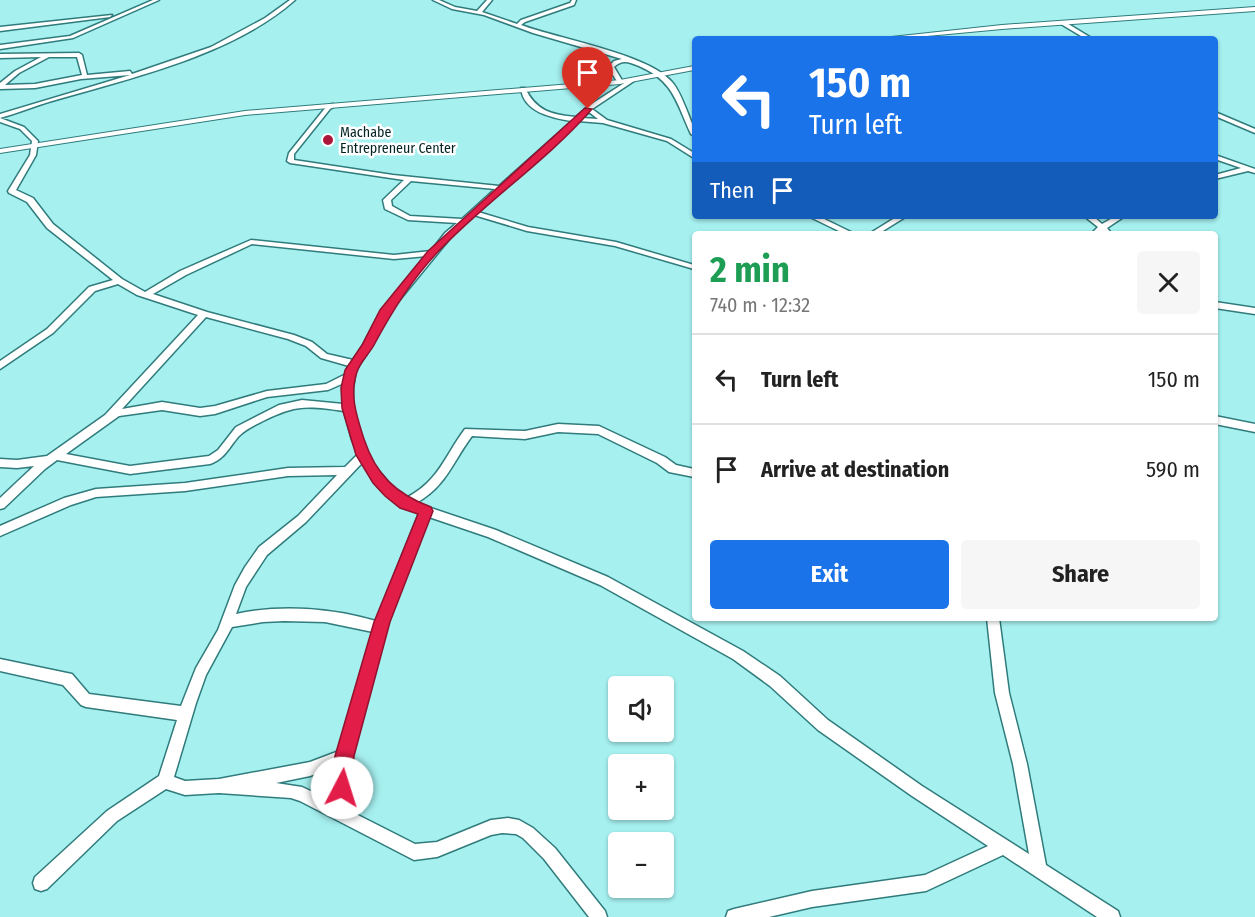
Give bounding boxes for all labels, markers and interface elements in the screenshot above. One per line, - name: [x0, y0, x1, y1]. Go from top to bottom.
- pin: [562, 47, 613, 109]
- icon: arrive: [571, 56, 604, 89]
- text: 150 m: [809, 58, 911, 108]
- icon: left: [710, 60, 788, 138]
- text: Turn left: [809, 109, 902, 141]
- place label: Machabe Entrepreneur Center: [340, 124, 456, 157]
- marker: Machabe Entrepreneur Center: [321, 133, 335, 147]
- icon: arrive: [766, 174, 799, 207]
- text: Then: [710, 177, 754, 204]
- text: 2 min: [710, 248, 790, 292]
- button: close: [1137, 251, 1200, 314]
- text: 740 m · 12:32: [710, 293, 810, 317]
- icon: left: [710, 363, 743, 396]
- text: Turn left: [761, 366, 839, 393]
- text: 150 m: [1148, 366, 1200, 393]
- icon: arrive: [710, 453, 743, 486]
- text: Arrive at destination: [761, 456, 949, 483]
- text: 590 m: [1146, 456, 1200, 483]
- button: Exit: [710, 540, 949, 609]
- button: Share: [961, 540, 1200, 609]
- map controls: [608, 676, 674, 898]
- button: sound: [608, 676, 674, 742]
- button: +: [608, 754, 674, 820]
- position arrow: [310, 756, 374, 820]
- button: −: [608, 832, 674, 898]

